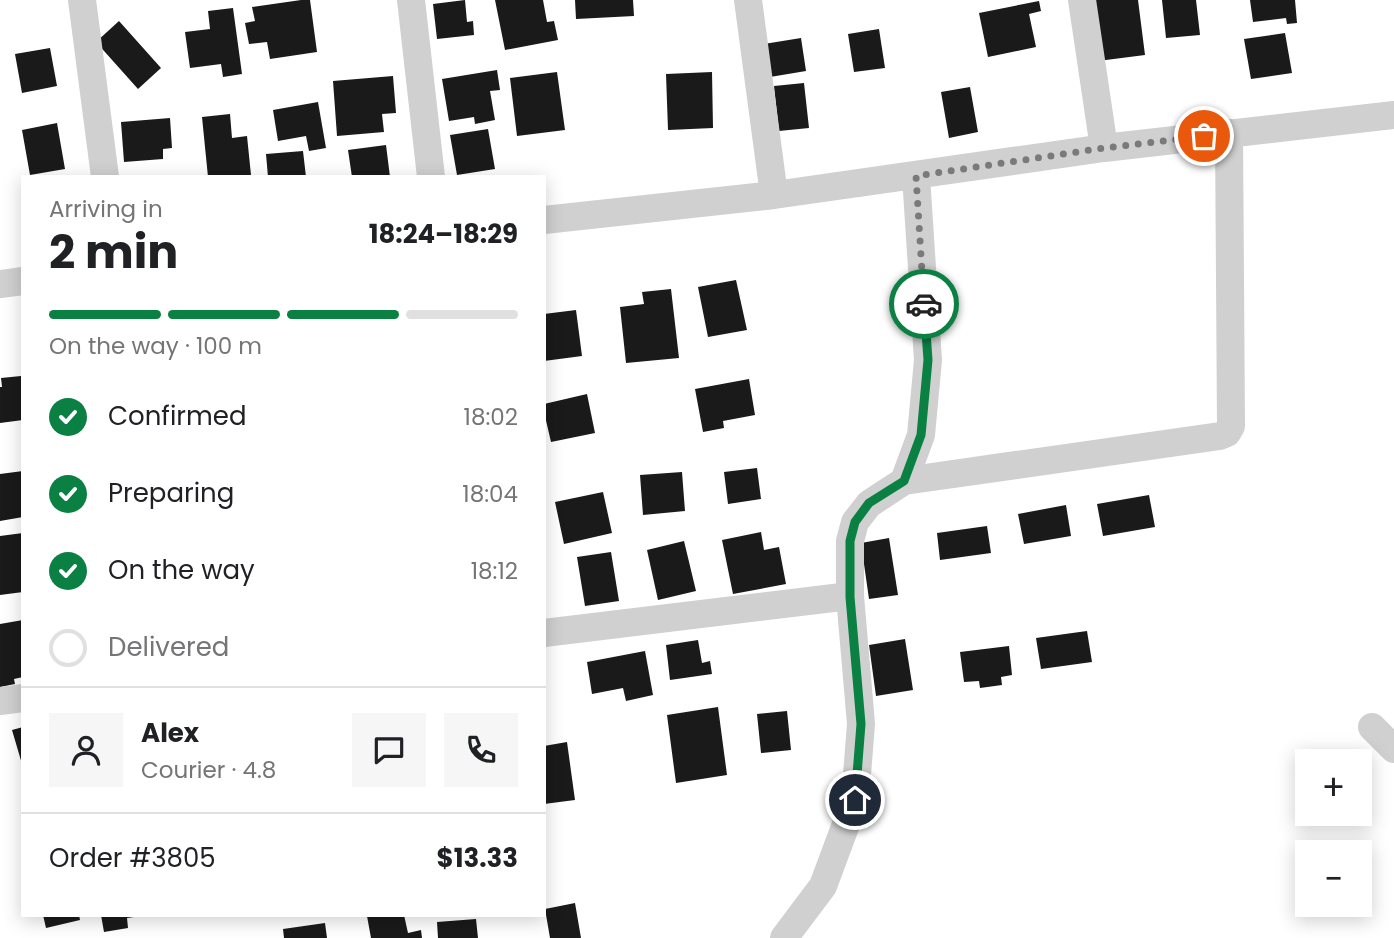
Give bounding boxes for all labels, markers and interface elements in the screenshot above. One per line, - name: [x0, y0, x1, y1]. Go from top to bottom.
- pin: [1174, 106, 1234, 166]
- icon: bag: [1185, 117, 1223, 155]
- text: Arriving in: [49, 193, 163, 225]
- text: 18:24–18:29: [369, 216, 518, 252]
- text: 2 min: [49, 220, 178, 284]
- courier: [889, 269, 959, 339]
- icon: car: [905, 285, 943, 323]
- text: On the way · 100 m: [49, 330, 262, 362]
- icon: check: [49, 398, 87, 436]
- text: Confirmed: [108, 398, 246, 434]
- text: 18:02: [464, 401, 518, 433]
- icon: check: [49, 475, 87, 513]
- text: Preparing: [108, 475, 234, 511]
- text: 18:04: [462, 478, 518, 510]
- icon: check: [49, 552, 87, 590]
- text: On the way: [108, 552, 255, 588]
- text: 18:12: [471, 555, 518, 587]
- text: Delivered: [108, 629, 229, 665]
- button: person: [49, 713, 123, 787]
- button: chat: [352, 713, 426, 787]
- button: phone: [444, 713, 518, 787]
- text: Alex: [141, 715, 199, 751]
- map controls: [1295, 749, 1372, 917]
- button: +: [1295, 749, 1372, 826]
- text: Courier · 4.8: [141, 754, 276, 786]
- pin: [825, 770, 885, 830]
- icon: home: [836, 781, 874, 819]
- text: Order #3805: [49, 840, 216, 876]
- text: $13.33: [437, 840, 518, 876]
- button: −: [1295, 840, 1372, 917]

